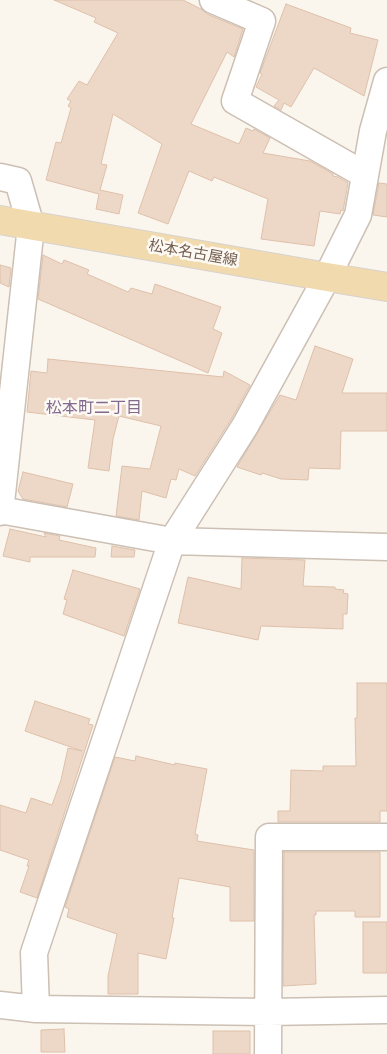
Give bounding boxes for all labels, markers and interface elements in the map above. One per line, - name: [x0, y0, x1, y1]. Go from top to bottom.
- street label: 松本名古屋線: [147, 237, 239, 271]
- district label: 松本町二丁目: [46, 399, 142, 419]

